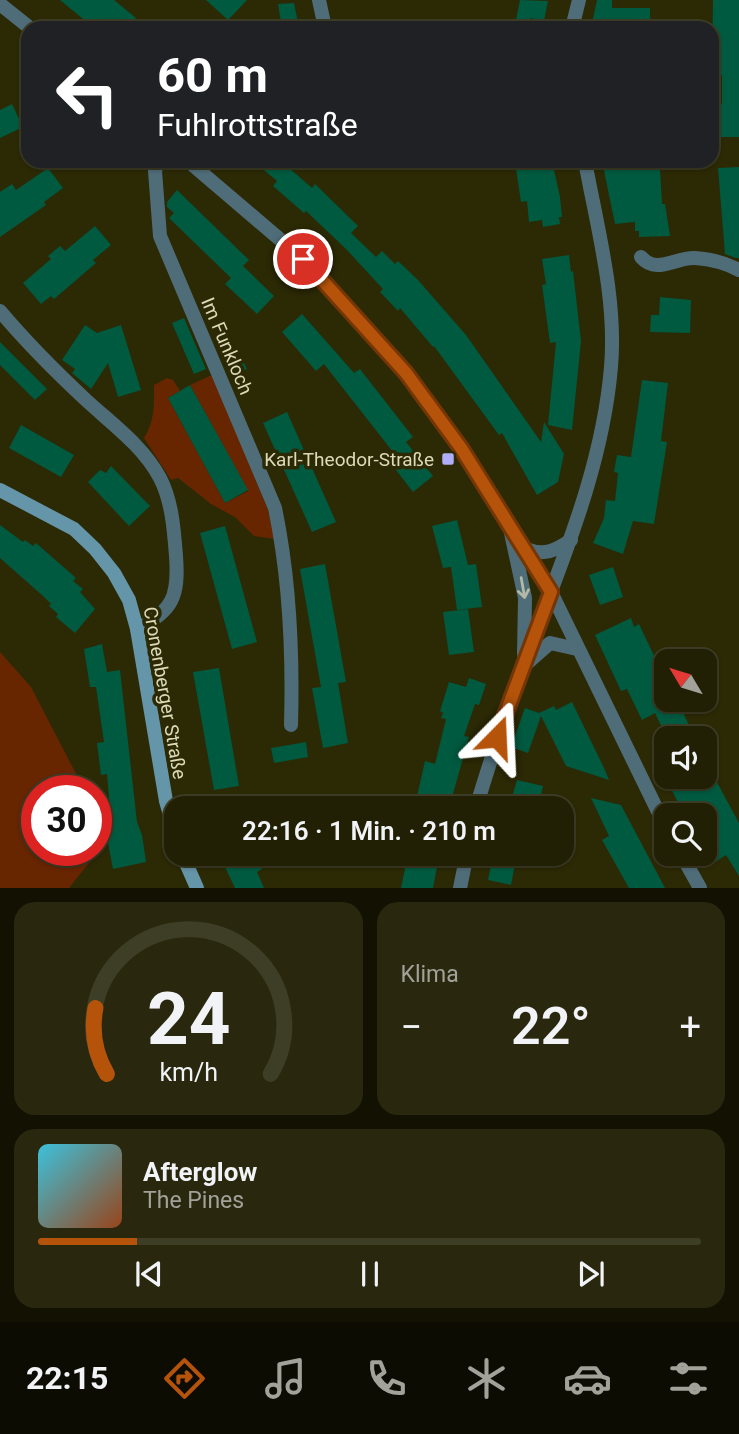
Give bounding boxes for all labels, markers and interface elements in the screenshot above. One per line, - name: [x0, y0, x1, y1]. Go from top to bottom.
- text: 60 m: [157, 47, 268, 104]
- icon: left: [42, 49, 133, 140]
- text: Fuhlrottstraße: [157, 106, 358, 144]
- pin: [273, 229, 333, 289]
- icon: arrive: [284, 240, 322, 278]
- street label: Im Funkloch: [196, 294, 258, 398]
- place label: Karl-Theodor-Straße: [264, 448, 434, 471]
- marker: Karl-Theodor-Straße: [440, 451, 456, 467]
- one-way arrow: [517, 576, 530, 599]
- street label: Cronenberger Straße: [139, 605, 191, 781]
- north arrow: [654, 649, 718, 712]
- map controls: [654, 649, 717, 866]
- position arrow: [460, 700, 534, 774]
- button: sound: [654, 726, 717, 789]
- speed limit sign: 30: [21, 775, 112, 866]
- button: search: [654, 803, 717, 866]
- text: 22:16 · 1 Min. · 210 m: [242, 816, 496, 846]
- text: Klima: [401, 961, 459, 988]
- text: 24: [146, 977, 230, 1063]
- text: 22°: [511, 996, 591, 1057]
- text: −: [401, 1005, 422, 1049]
- text: +: [679, 1005, 701, 1049]
- text: km/h: [159, 1058, 218, 1087]
- text: Afterglow: [143, 1157, 257, 1187]
- text: The Pines: [143, 1187, 244, 1214]
- icon: previous: [130, 1255, 168, 1293]
- icon: pause: [351, 1255, 389, 1293]
- icon: next: [572, 1255, 610, 1293]
- icon: directions: [160, 1354, 209, 1403]
- icon: music: [261, 1354, 310, 1403]
- icon: phone: [362, 1354, 411, 1403]
- icon: climate: [462, 1354, 511, 1403]
- icon: car: [563, 1354, 612, 1403]
- icon: filters: [664, 1354, 713, 1403]
- text: 22:15: [26, 1359, 108, 1397]

